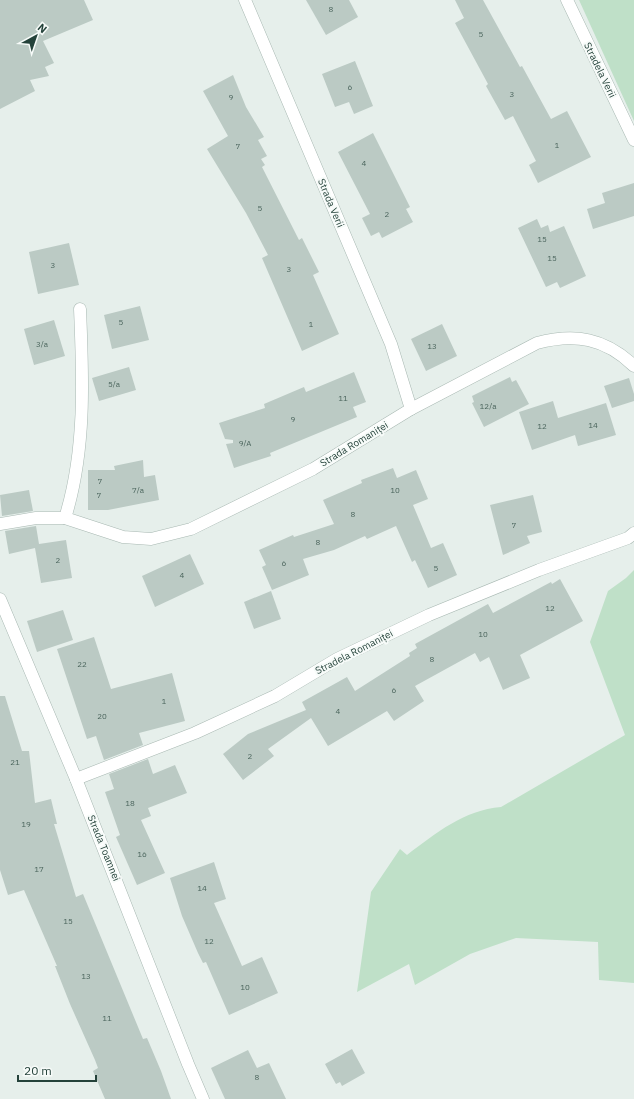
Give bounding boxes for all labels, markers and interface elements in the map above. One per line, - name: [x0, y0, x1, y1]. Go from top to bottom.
- house number: 8: [329, 4, 334, 14]
- north arrow: [16, 16, 56, 56]
- text: N: [35, 20, 50, 36]
- house number: 5: [479, 29, 484, 39]
- street label: Stradela Verii: [581, 40, 619, 100]
- house number: 6: [348, 82, 353, 92]
- house number: 3: [510, 89, 515, 99]
- house number: 9: [229, 92, 234, 102]
- house number: 1: [555, 140, 560, 150]
- house number: 7: [236, 141, 241, 151]
- house number: 4: [362, 158, 367, 168]
- street label: Strada Verii: [315, 177, 347, 229]
- house number: 5: [258, 203, 263, 213]
- house number: 2: [385, 209, 390, 219]
- house number: 15: [537, 234, 547, 244]
- house number: 15: [547, 253, 557, 263]
- house number: 3: [51, 260, 56, 270]
- house number: 3: [287, 264, 292, 274]
- house number: 5: [119, 317, 124, 327]
- house number: 1: [309, 319, 314, 329]
- house number: 3/a: [36, 339, 49, 349]
- house number: 13: [427, 341, 437, 351]
- house number: 5/a: [108, 379, 121, 389]
- house number: 11: [338, 393, 348, 403]
- house number: 12/a: [480, 401, 497, 411]
- house number: 9: [291, 414, 296, 424]
- street label: Strada Romaniței: [317, 419, 391, 469]
- house number: 14: [588, 420, 598, 430]
- house number: 12: [537, 421, 547, 431]
- house number: 9/A: [239, 438, 251, 448]
- house number: 7: [98, 476, 103, 486]
- house number: 7/a: [132, 485, 145, 495]
- house number: 10: [390, 485, 400, 495]
- house number: 7: [97, 490, 102, 500]
- house number: 8: [351, 509, 356, 519]
- house number: 7: [512, 520, 517, 530]
- house number: 8: [316, 537, 321, 547]
- house number: 2: [56, 555, 61, 565]
- house number: 6: [282, 558, 287, 568]
- house number: 5: [434, 563, 439, 573]
- house number: 4: [180, 570, 185, 580]
- house number: 12: [545, 603, 555, 613]
- street label: Stradela Romaniței: [313, 627, 395, 677]
- house number: 10: [478, 629, 488, 639]
- house number: 8: [430, 654, 435, 664]
- house number: 22: [77, 659, 87, 669]
- house number: 6: [392, 685, 397, 695]
- house number: 1: [162, 696, 167, 706]
- house number: 4: [336, 706, 341, 716]
- house number: 20: [97, 711, 107, 721]
- house number: 2: [248, 751, 253, 761]
- house number: 21: [10, 757, 20, 767]
- house number: 18: [125, 798, 135, 808]
- street label: Strada Toamnei: [85, 813, 123, 883]
- house number: 19: [21, 819, 31, 829]
- house number: 16: [137, 849, 147, 859]
- house number: 17: [34, 864, 44, 874]
- house number: 14: [197, 883, 207, 893]
- house number: 15: [63, 916, 73, 926]
- house number: 12: [204, 936, 214, 946]
- house number: 13: [81, 971, 91, 981]
- house number: 10: [240, 982, 250, 992]
- house number: 11: [102, 1013, 112, 1023]
- scale bar: [18, 1057, 96, 1083]
- text: 20 m: [24, 1063, 52, 1078]
- house number: 8: [255, 1072, 260, 1082]

